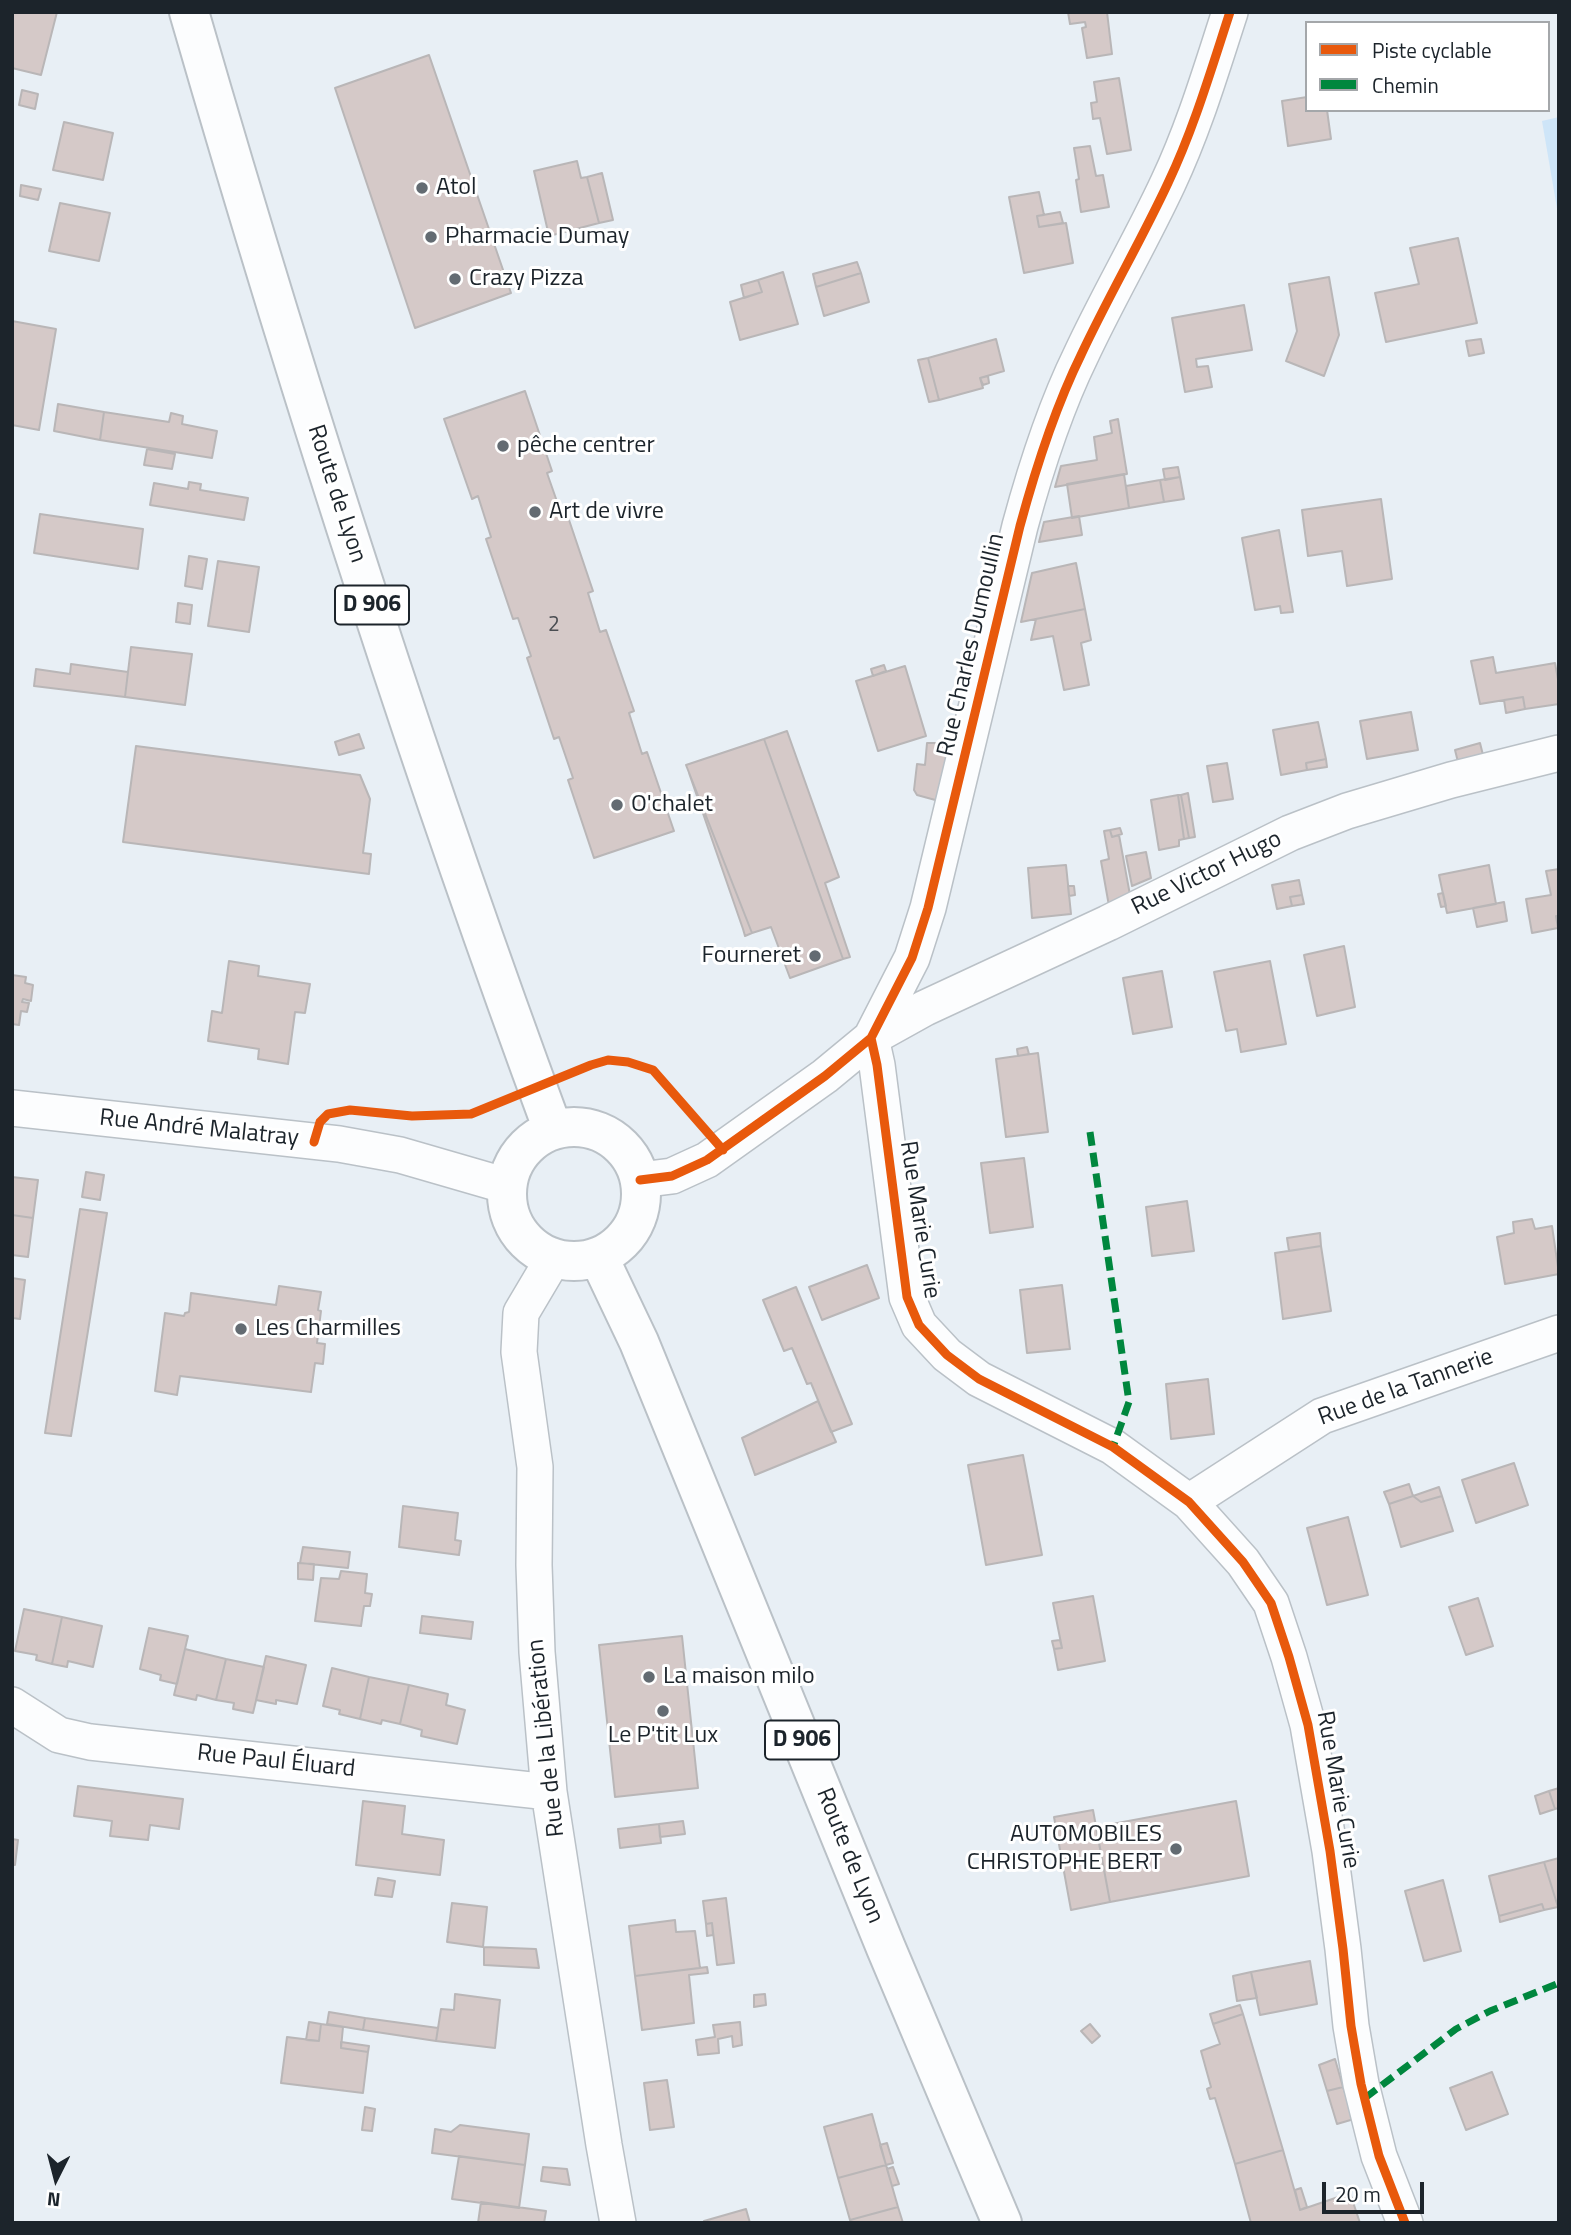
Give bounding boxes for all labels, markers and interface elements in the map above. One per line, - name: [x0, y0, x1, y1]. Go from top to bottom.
- legend: [1305, 21, 1550, 112]
- text: Piste cyclable: [1372, 34, 1492, 66]
- text: Chemin: [1372, 69, 1439, 101]
- place label: Atol: [436, 174, 477, 202]
- marker: Atol: [414, 180, 430, 196]
- place label: Pharmacie Dumay: [445, 223, 629, 251]
- marker: Pharmacie Dumay: [423, 229, 439, 245]
- place label: Crazy Pizza: [469, 265, 583, 293]
- marker: Crazy Pizza: [447, 271, 463, 287]
- street label: Route de Lyon: [300, 421, 372, 567]
- place label: pêche centrer: [517, 432, 655, 460]
- marker: pêche centrer: [495, 438, 511, 454]
- place label: Art de vivre: [549, 498, 664, 526]
- marker: Art de vivre: [527, 504, 543, 520]
- street label: Rue Charles Dumoullin: [932, 531, 1012, 759]
- road number: D 906: [335, 586, 409, 624]
- house number: 2: [548, 613, 560, 639]
- place label: O'chalet: [631, 791, 713, 819]
- marker: O'chalet: [609, 797, 625, 813]
- street label: Rue Victor Hugo: [1127, 825, 1287, 923]
- place label: Fourneret: [702, 942, 801, 970]
- marker: Fourneret: [807, 948, 823, 964]
- street label: Rue André Malatray: [98, 1104, 300, 1154]
- street label: Rue Marie Curie: [892, 1139, 946, 1301]
- place label: Les Charmilles: [255, 1315, 401, 1343]
- marker: Les Charmilles: [233, 1321, 249, 1337]
- street label: Rue de la Tannerie: [1315, 1343, 1497, 1433]
- street label: Rue de la Libération: [522, 1638, 572, 1838]
- place label: La maison milo: [663, 1663, 815, 1691]
- marker: La maison milo: [641, 1669, 657, 1685]
- marker: Le P'tit Lux: [655, 1703, 671, 1719]
- street label: Rue Marie Curie: [1309, 1709, 1365, 1871]
- road number: D 906: [765, 1721, 839, 1760]
- place label: Le P'tit Lux: [608, 1722, 718, 1750]
- street label: Rue Paul Éluard: [196, 1739, 356, 1785]
- street label: Route de Lyon: [809, 1784, 889, 1928]
- place label: AUTOMOBILES CHRISTOPHE BERT: [967, 1821, 1162, 1877]
- marker: AUTOMOBILES CHRISTOPHE BERT: [1168, 1841, 1184, 1857]
- north arrow: [21, 2144, 91, 2214]
- scale bar: [1326, 2168, 1428, 2212]
- text: 20 m: [1335, 2178, 1381, 2210]
- text: N: [46, 2185, 62, 2215]

